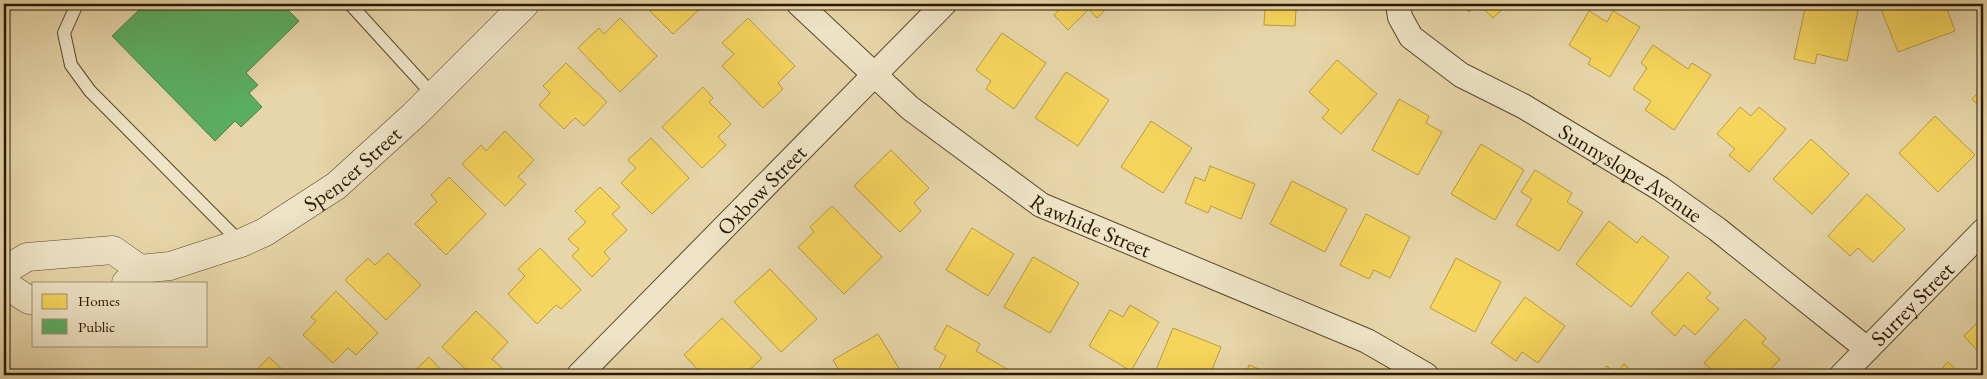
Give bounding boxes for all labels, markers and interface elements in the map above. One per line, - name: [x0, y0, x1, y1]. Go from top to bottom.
- street label: Sunnyslope Avenue: [1553, 117, 1709, 229]
- street label: Spencer Street: [298, 120, 408, 218]
- street label: Oxbow Street: [711, 138, 813, 242]
- street label: Rawhide Street: [1024, 188, 1155, 264]
- street label: Surrey Street: [1864, 255, 1960, 352]
- legend: [32, 282, 208, 346]
- text: Homes: [78, 291, 120, 310]
- text: Public: [78, 317, 115, 336]

